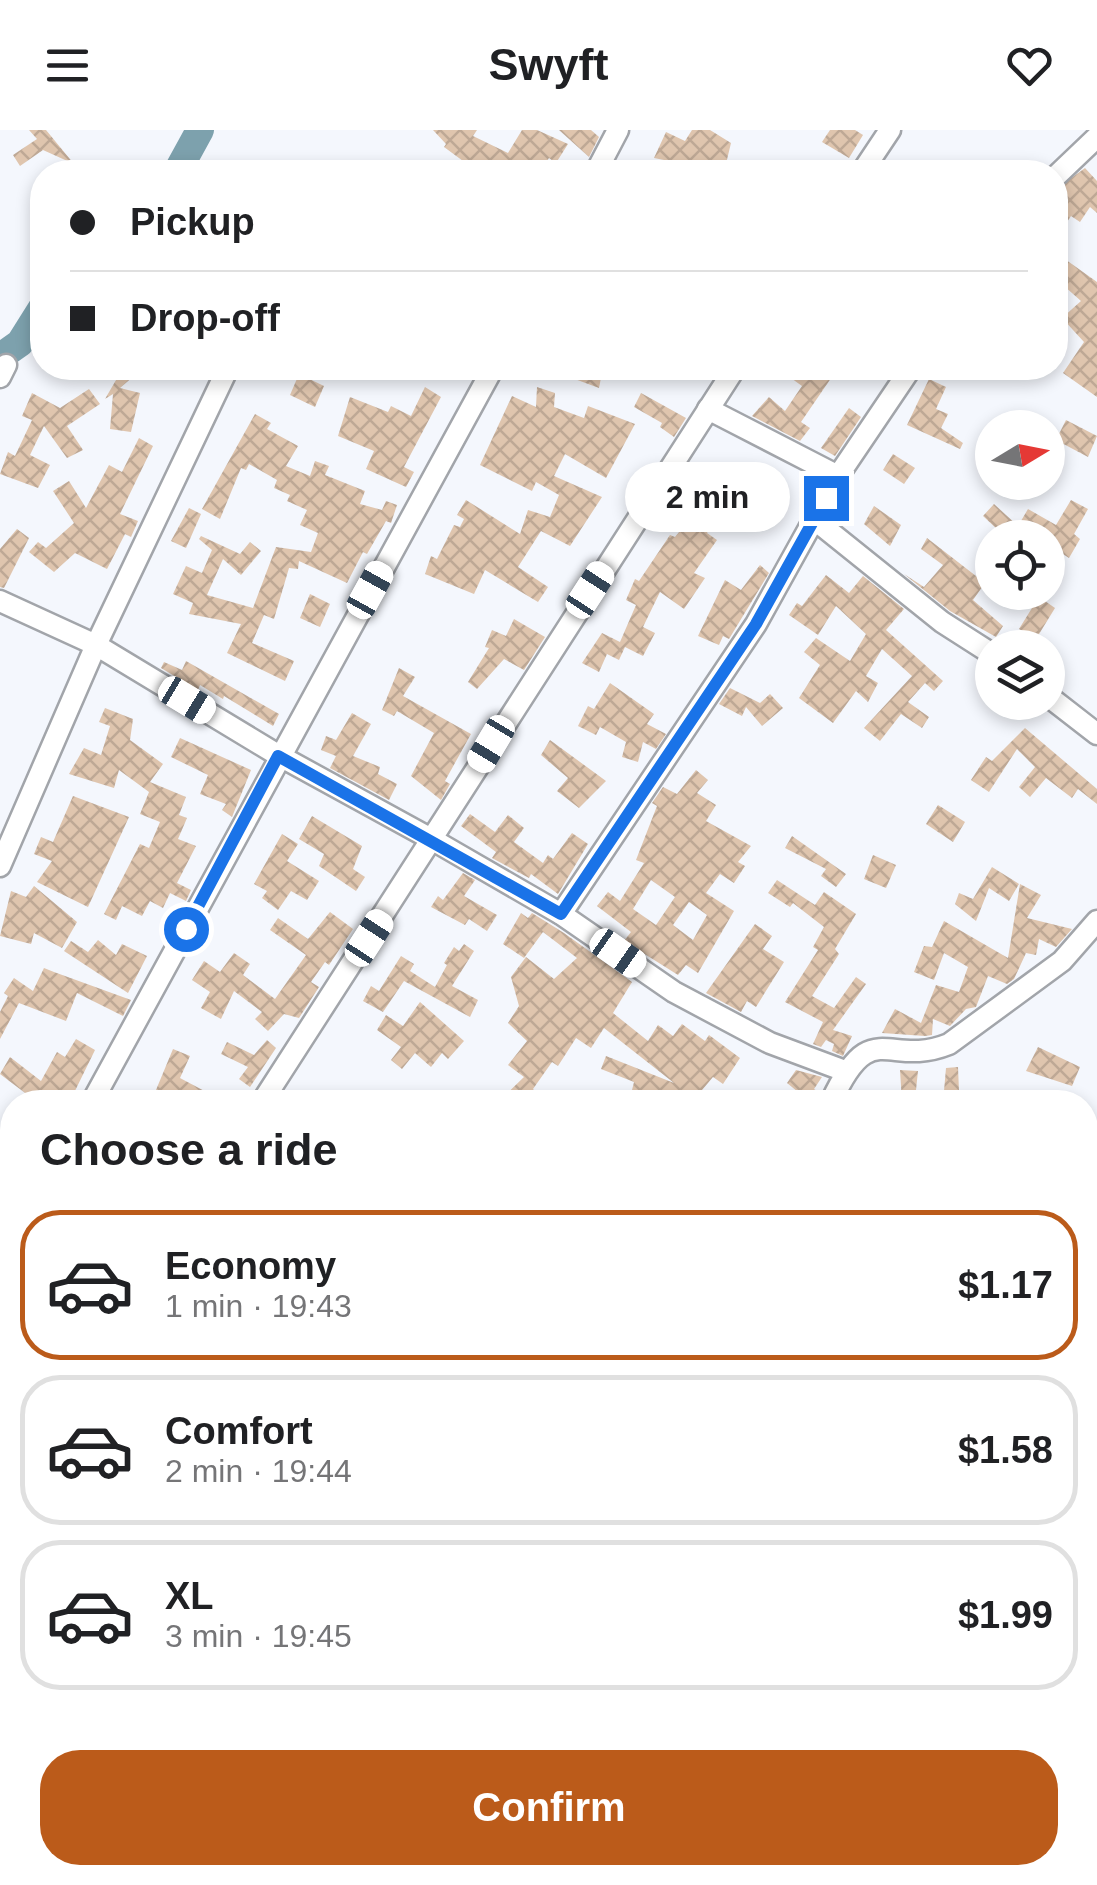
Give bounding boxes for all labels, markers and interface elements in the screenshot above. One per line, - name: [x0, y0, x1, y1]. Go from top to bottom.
- icon: menu: [40, 38, 95, 93]
- icon: heart: [1002, 38, 1057, 93]
- text: Swyft: [488, 39, 609, 90]
- text: Pickup: [130, 201, 255, 243]
- text: Drop-off: [130, 297, 280, 339]
- north arrow: [975, 410, 1065, 500]
- map controls: [975, 410, 1065, 720]
- callout: 2 min: [626, 463, 791, 533]
- route end: [804, 476, 849, 521]
- text: 2 min: [666, 479, 749, 515]
- button: locate: [975, 520, 1065, 610]
- car: [342, 556, 398, 624]
- car: [561, 557, 619, 623]
- button: layers: [975, 630, 1065, 720]
- car: [154, 672, 220, 728]
- car: [463, 711, 519, 777]
- car: [340, 905, 398, 971]
- route start: [164, 907, 209, 952]
- car: [585, 924, 651, 982]
- text: Choose a ride: [40, 1124, 338, 1175]
- icon: car: [45, 1240, 135, 1330]
- text: Economy: [165, 1245, 336, 1287]
- text: $1.17: [958, 1264, 1053, 1306]
- text: 1 min · 19:43: [165, 1288, 352, 1324]
- icon: car: [45, 1405, 135, 1495]
- text: Comfort: [165, 1410, 313, 1452]
- text: $1.58: [958, 1429, 1053, 1471]
- text: 2 min · 19:44: [165, 1453, 352, 1489]
- icon: car: [45, 1570, 135, 1660]
- text: XL: [165, 1575, 214, 1617]
- text: $1.99: [958, 1594, 1053, 1636]
- text: 3 min · 19:45: [165, 1618, 352, 1654]
- button: Confirm: [40, 1750, 1058, 1865]

